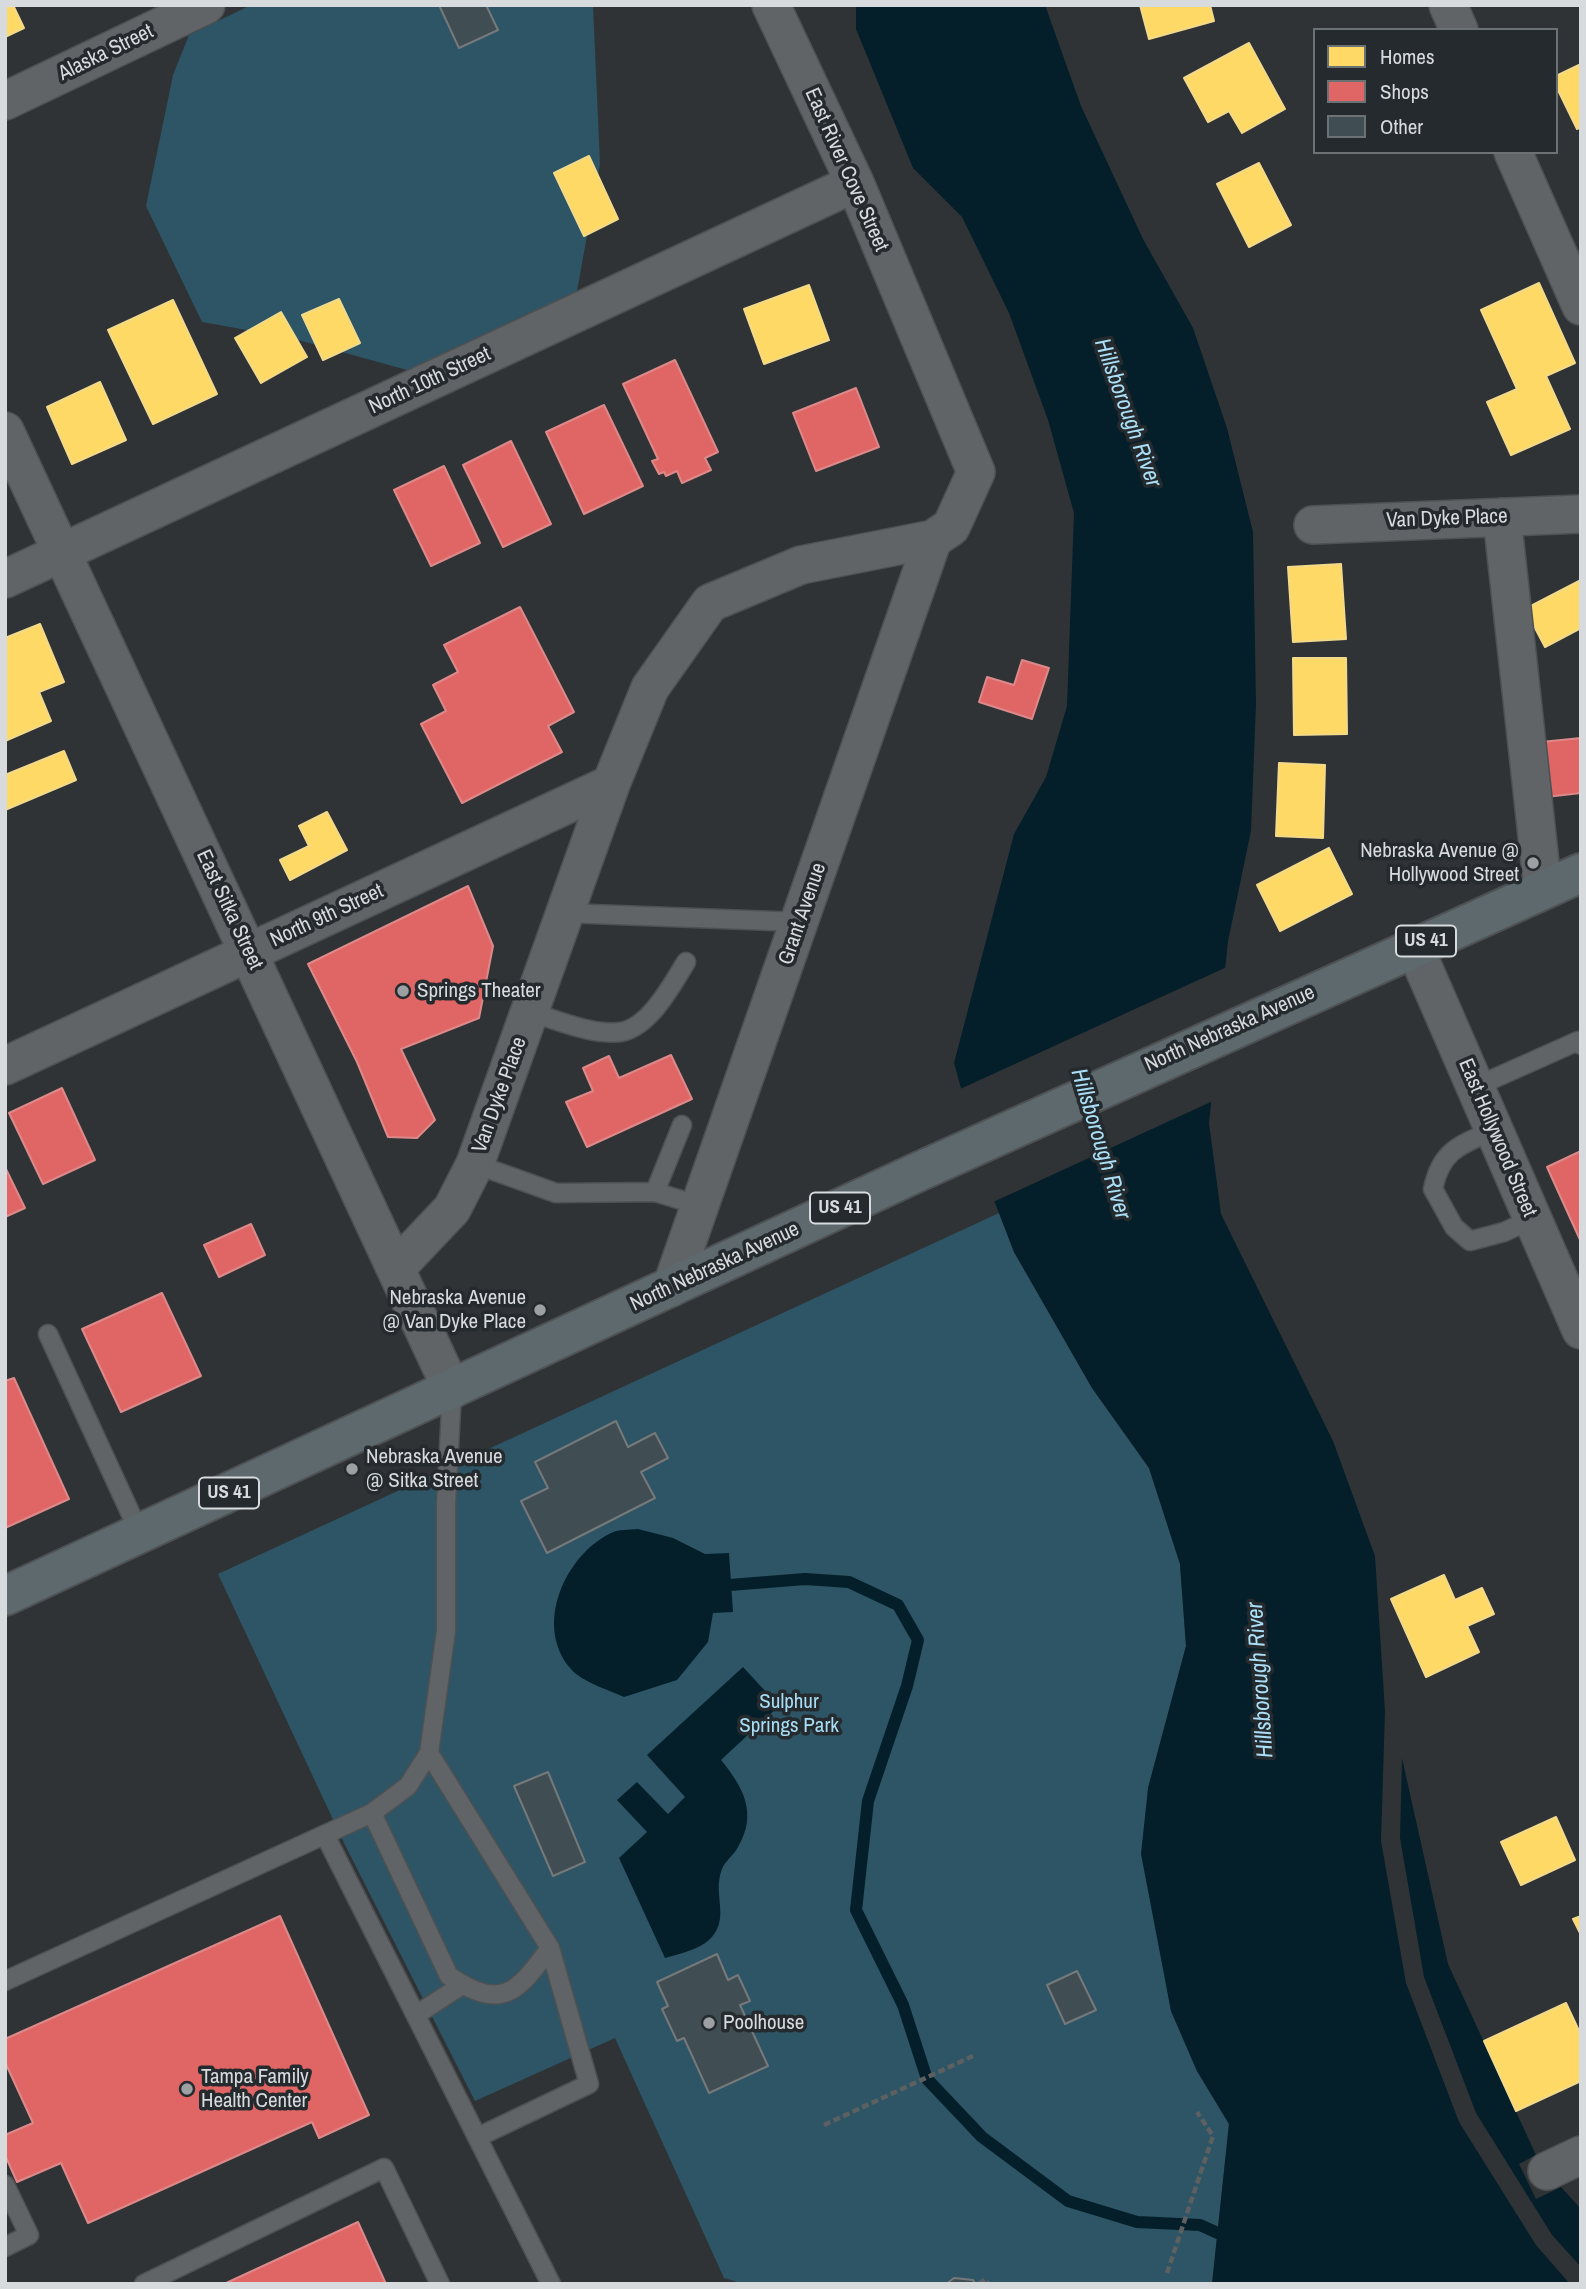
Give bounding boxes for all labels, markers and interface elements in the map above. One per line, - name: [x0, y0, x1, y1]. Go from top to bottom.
- street label: Alaska Street: [54, 19, 158, 87]
- legend: [1313, 28, 1558, 154]
- text: Homes: [1380, 42, 1435, 71]
- text: Shops: [1380, 77, 1429, 106]
- street label: East River Cove Street: [799, 84, 893, 256]
- text: Other: [1380, 112, 1423, 141]
- water label: Hillsborough River: [1087, 335, 1167, 491]
- street label: North 10th Street: [365, 342, 495, 420]
- street label: Van Dyke Place: [1386, 504, 1508, 534]
- place label: Nebraska Avenue @ Hollywood Street: [1360, 838, 1519, 888]
- street label: East Sitka Street: [190, 846, 268, 974]
- marker: Nebraska Avenue @ Hollywood Street: [1525, 855, 1541, 871]
- street label: Grant Avenue: [774, 860, 832, 968]
- street label: North 9th Street: [267, 879, 387, 953]
- road number: US 41: [1396, 925, 1456, 956]
- place label: Springs Theater: [417, 978, 540, 1004]
- street label: North Nebraska Avenue: [1141, 980, 1319, 1078]
- marker: Springs Theater: [395, 983, 411, 999]
- street label: Van Dyke Place: [467, 1034, 533, 1156]
- street label: East Hollywood Street: [1452, 1055, 1542, 1221]
- water label: Hillsborough River: [1064, 1065, 1136, 1223]
- road number: US 41: [810, 1192, 870, 1224]
- street label: North Nebraska Avenue: [627, 1217, 803, 1317]
- place label: Nebraska Avenue @ Van Dyke Place: [382, 1285, 526, 1335]
- marker: Nebraska Avenue @ Van Dyke Place: [532, 1302, 548, 1318]
- place label: Nebraska Avenue @ Sitka Street: [366, 1444, 503, 1494]
- marker: Nebraska Avenue @ Sitka Street: [344, 1461, 360, 1477]
- road number: US 41: [199, 1478, 259, 1508]
- water label: Hillsborough River: [1242, 1601, 1280, 1759]
- park label: Sulphur Springs Park: [739, 1689, 839, 1739]
- place label: Poolhouse: [723, 2010, 804, 2036]
- marker: Poolhouse: [701, 2015, 717, 2031]
- place label: Tampa Family Health Center: [201, 2064, 309, 2114]
- marker: Tampa Family Health Center: [179, 2081, 195, 2097]

